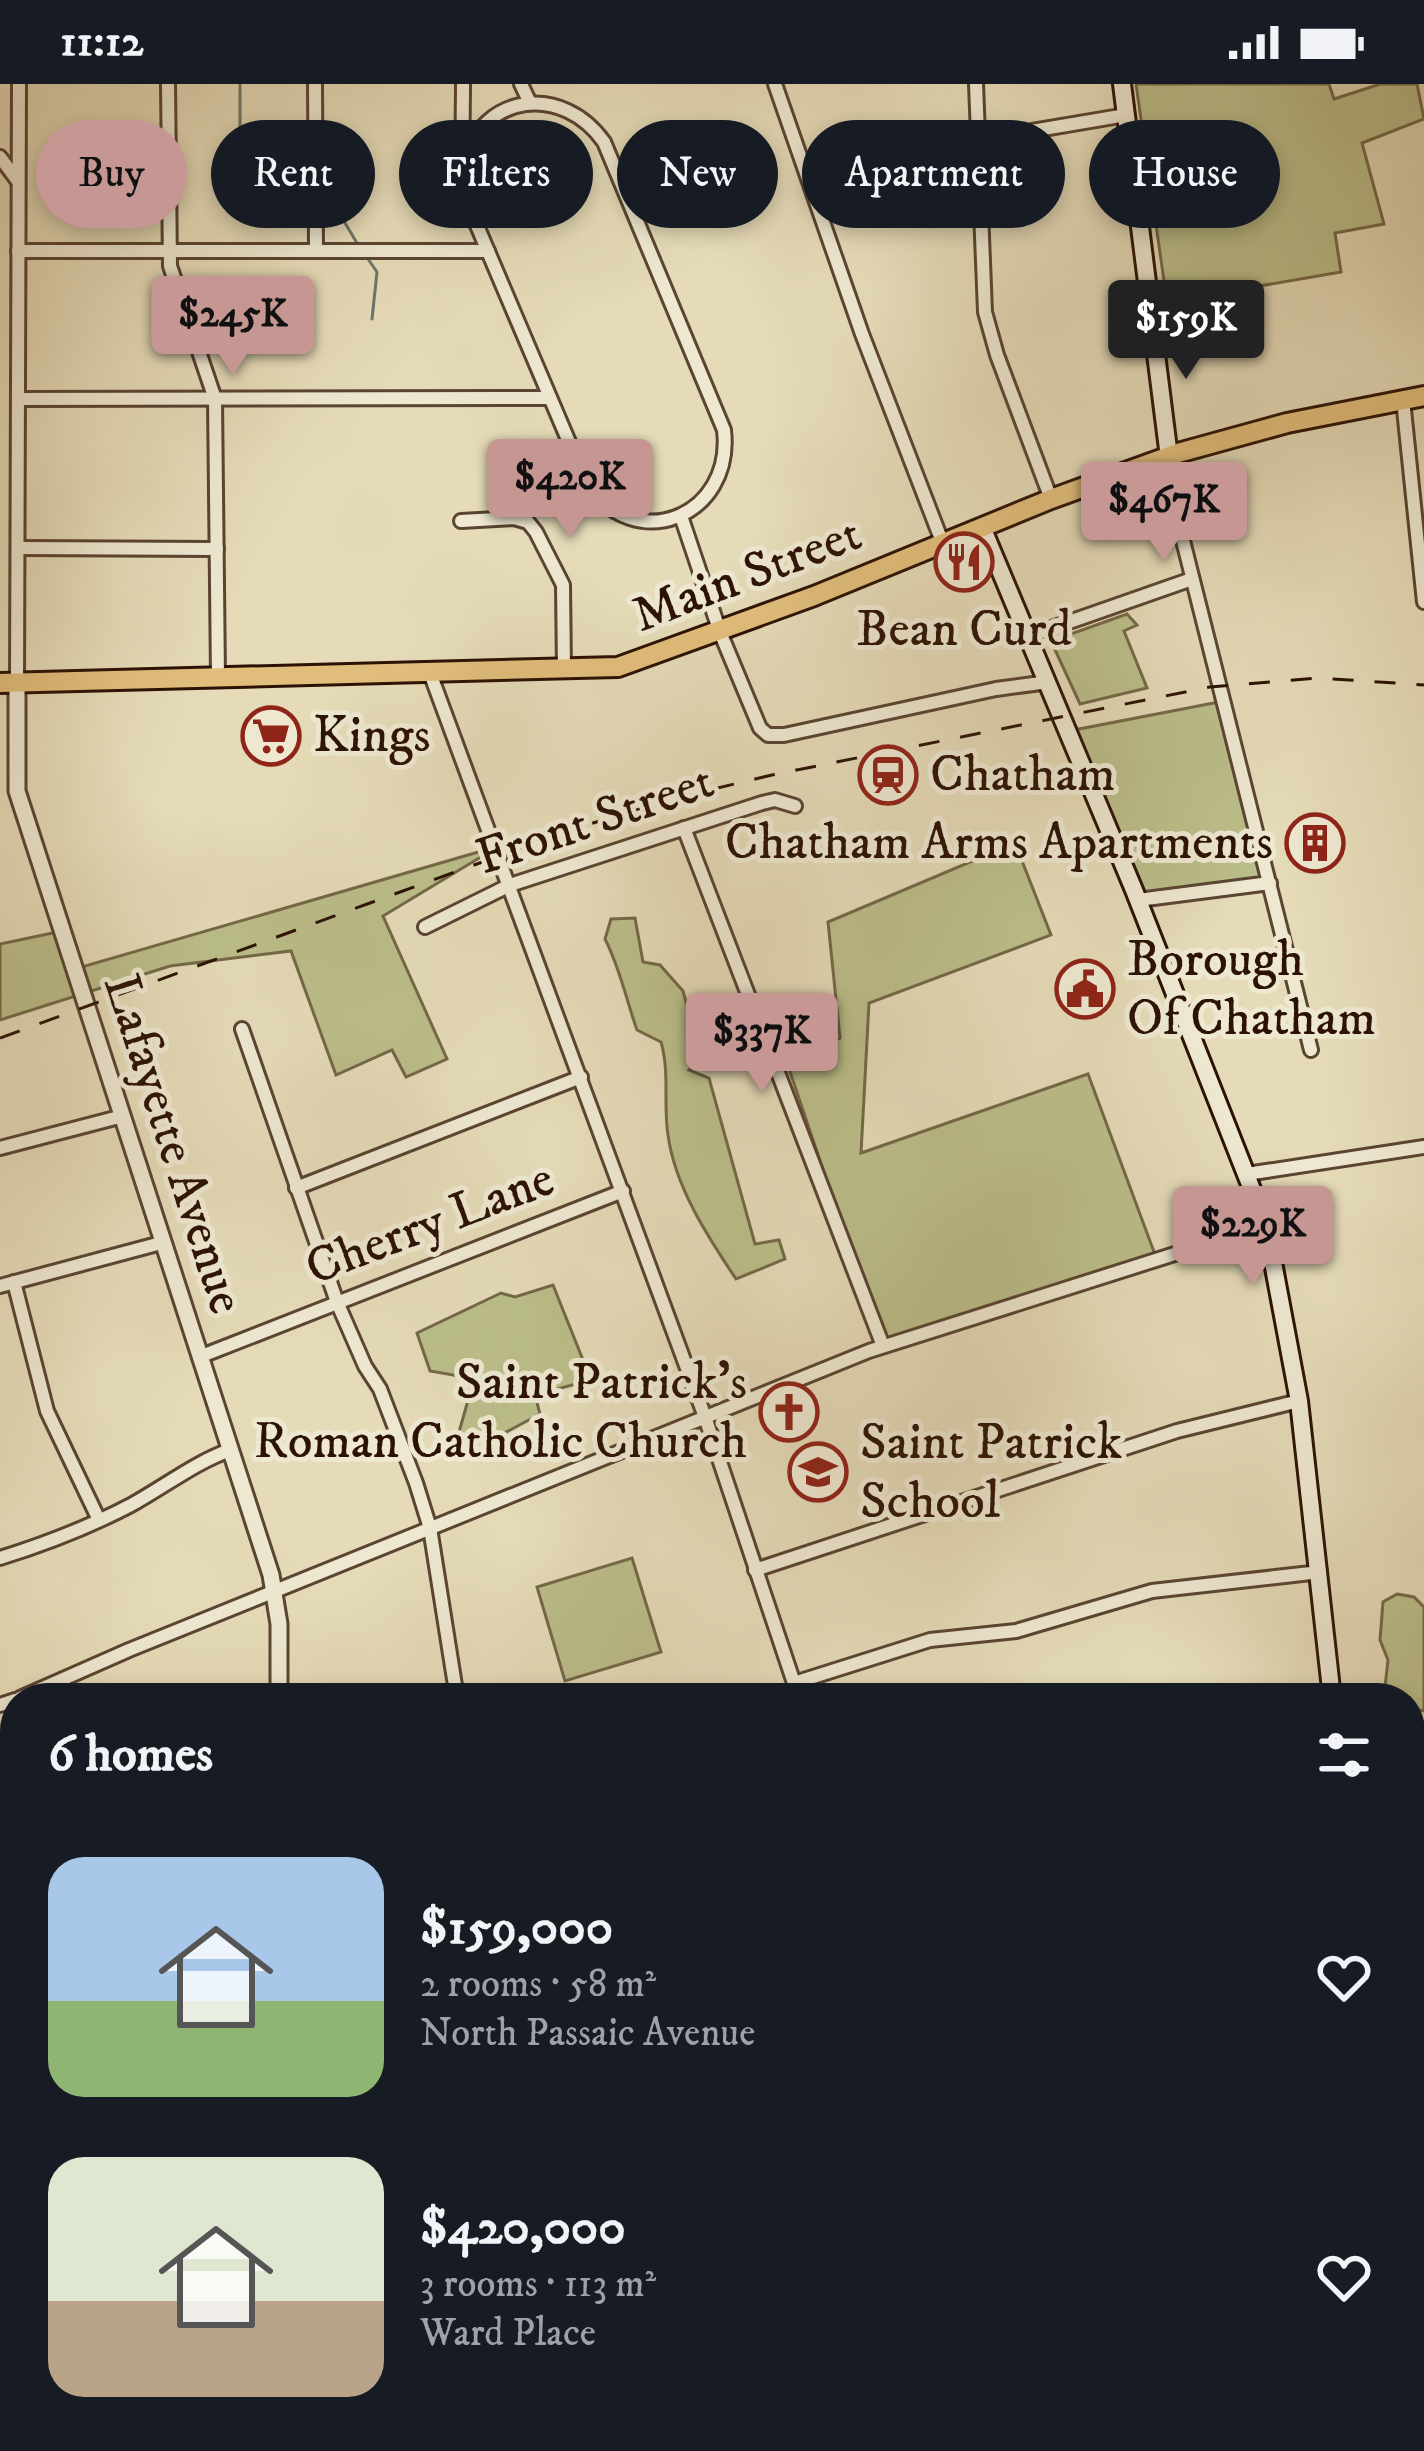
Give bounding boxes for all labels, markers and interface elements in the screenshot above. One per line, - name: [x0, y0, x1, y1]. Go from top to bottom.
- text: 11:12: [60, 14, 143, 70]
- chip: Buy: [36, 120, 187, 228]
- chip: Rent: [211, 120, 375, 228]
- chip: Filters: [399, 120, 593, 228]
- chip: New: [617, 120, 778, 228]
- chip: Apartment: [802, 120, 1065, 228]
- chip: House: [1089, 120, 1280, 228]
- pin: $245K: [149, 276, 317, 378]
- pin: $159K: [1102, 280, 1270, 382]
- text: $245K: [178, 290, 288, 339]
- text: $159K: [1135, 294, 1237, 343]
- pin: $420K: [486, 439, 654, 541]
- text: $420K: [514, 453, 626, 502]
- pin: $467K: [1080, 462, 1248, 564]
- text: $467K: [1108, 476, 1220, 525]
- street label: Main Street: [624, 502, 870, 648]
- restaurant icon: Bean Curd: [933, 531, 995, 593]
- place label: Bean Curd: [856, 598, 1072, 662]
- place label: Kings: [313, 704, 431, 768]
- supermarket icon: Kings: [240, 705, 302, 767]
- place label: Chatham: [930, 743, 1115, 807]
- station icon: Chatham: [857, 744, 919, 806]
- street label: Front Street: [468, 750, 722, 890]
- place label: Chatham Arms Apartments: [725, 811, 1273, 875]
- building icon: Chatham Arms Apartments: [1284, 812, 1346, 874]
- place label: Borough Of Chatham: [1127, 928, 1376, 1051]
- public building icon: Borough Of Chatham: [1054, 958, 1116, 1020]
- street label: Lafayette Avenue: [88, 966, 258, 1322]
- pin: $337K: [678, 993, 846, 1095]
- text: $337K: [713, 1007, 811, 1056]
- street label: Cherry Lane: [297, 1147, 563, 1301]
- pin: $229K: [1169, 1186, 1337, 1288]
- text: $229K: [1200, 1200, 1306, 1249]
- place label: Saint Patrick's Roman Catholic Church: [254, 1351, 747, 1474]
- church icon: Saint Patrick's Roman Catholic Church: [758, 1381, 820, 1443]
- place label: Saint Patrick School: [860, 1411, 1122, 1534]
- school or university icon: Saint Patrick School: [787, 1441, 849, 1503]
- icon: filters: [1311, 1722, 1377, 1788]
- text: 6 homes: [48, 1723, 213, 1787]
- text: $159,000: [420, 1896, 613, 1960]
- icon: home: [144, 1905, 288, 2049]
- icon: heart: [1311, 1944, 1377, 2010]
- text: 2 rooms · 58 m²: [420, 1960, 656, 2009]
- text: North Passaic Avenue: [420, 2009, 755, 2058]
- text: $420,000: [420, 2196, 626, 2260]
- icon: home: [144, 2205, 288, 2349]
- icon: heart: [1311, 2244, 1377, 2310]
- text: 3 rooms · 113 m²: [420, 2260, 656, 2309]
- text: Ward Place: [420, 2309, 596, 2358]

